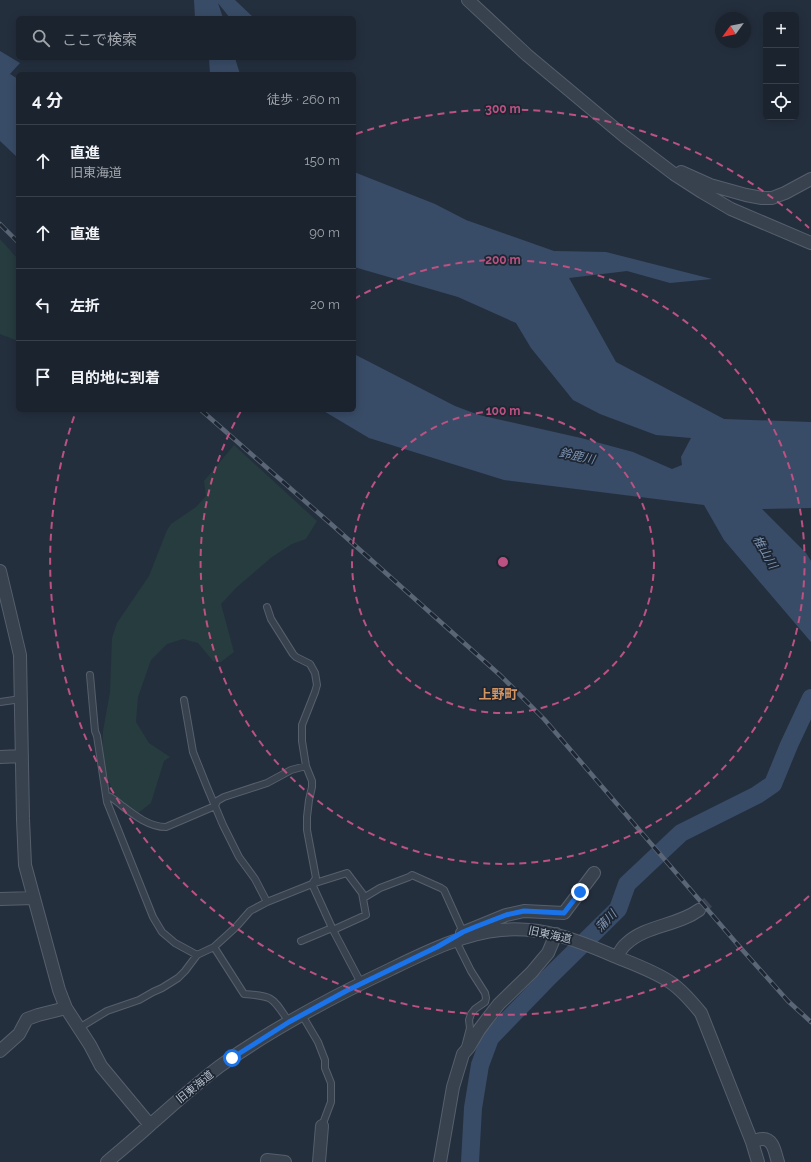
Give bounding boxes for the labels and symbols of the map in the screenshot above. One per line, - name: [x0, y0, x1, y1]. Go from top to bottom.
- north arrow: [715, 12, 751, 48]
- text: 300 m: [485, 102, 521, 116]
- text: 200 m: [485, 253, 521, 267]
- text: 100 m: [486, 404, 520, 418]
- water label: 鈴鹿川: [558, 445, 598, 467]
- water label: 椎山川: [750, 533, 781, 573]
- centre of rings: [496, 555, 510, 569]
- district label: 上野町: [478, 687, 518, 702]
- route end: [571, 883, 589, 901]
- water label: 蒲川: [593, 906, 621, 935]
- street label: 旧東海道: [527, 924, 573, 946]
- route start: [223, 1049, 241, 1067]
- street label: 旧東海道: [174, 1068, 216, 1106]

